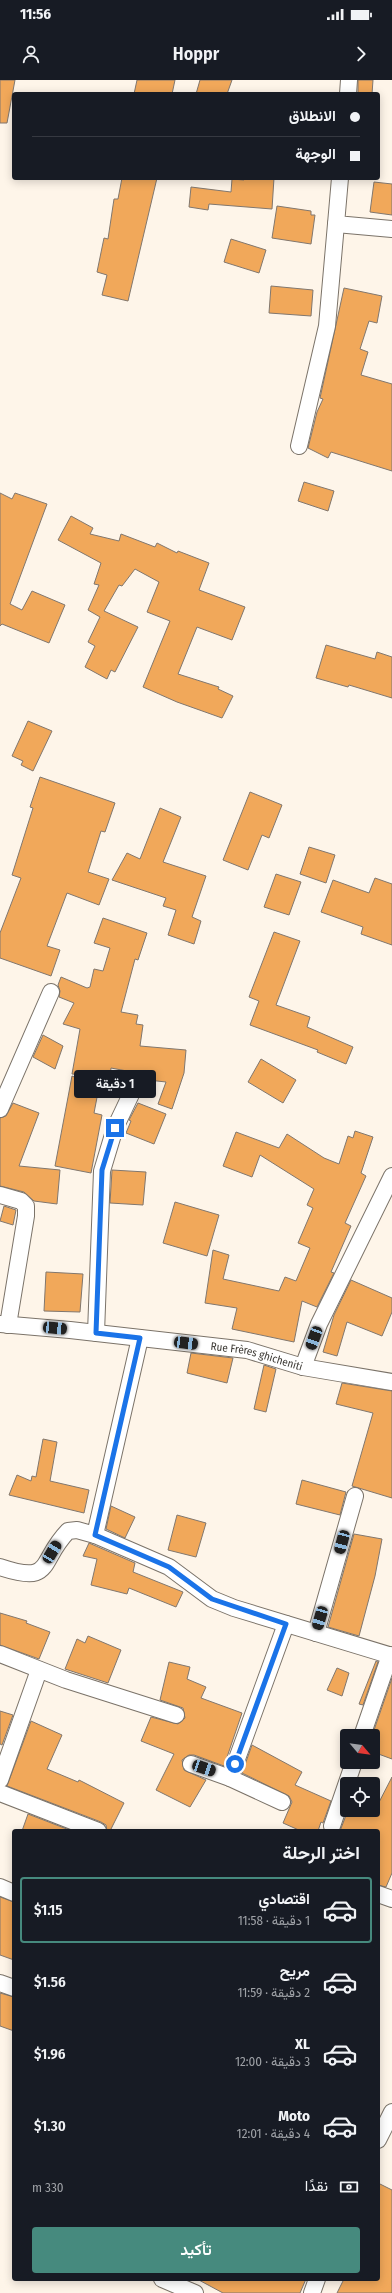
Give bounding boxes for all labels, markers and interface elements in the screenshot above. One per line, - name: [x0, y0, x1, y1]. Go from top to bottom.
- text: 11:56: [20, 5, 51, 23]
- icon: person: [20, 43, 42, 65]
- text: Hoppr: [173, 43, 219, 65]
- icon: forward: [350, 43, 372, 65]
- text: الانطلاق: [289, 107, 336, 125]
- text: الوجهة: [295, 145, 336, 163]
- callout: 1 دقيقة: [74, 1070, 156, 1098]
- text: 1 دقيقة: [96, 1076, 134, 1091]
- route end: [106, 1119, 124, 1137]
- car: [43, 1321, 67, 1335]
- car: [304, 1325, 324, 1351]
- car: [173, 1336, 199, 1350]
- street label: Rue Frères ghicheniti: [210, 1340, 304, 1374]
- car: [333, 1529, 351, 1555]
- car: [41, 1539, 63, 1565]
- car: [311, 1605, 329, 1631]
- north arrow: [340, 1729, 380, 1769]
- map controls: [340, 1729, 380, 1817]
- route start: [226, 1755, 244, 1773]
- car: [191, 1758, 217, 1778]
- button: locate: [340, 1777, 380, 1817]
- text: اختر الرحلة: [282, 1842, 360, 1864]
- text: اقتصادي: [258, 1890, 310, 1908]
- icon: car: [322, 1892, 358, 1928]
- text: $1.15: [34, 1901, 63, 1919]
- text: 1 دقيقة · 11:58: [238, 1913, 310, 1928]
- text: مريح: [280, 1962, 310, 1980]
- icon: car: [322, 1964, 358, 2000]
- text: $1.56: [34, 1973, 66, 1991]
- text: 2 دقيقة · 11:59: [237, 1985, 310, 2000]
- text: XL: [295, 2035, 310, 2053]
- icon: car: [322, 2036, 358, 2072]
- text: $1.96: [34, 2045, 66, 2063]
- text: 3 دقيقة · 12:00: [235, 2054, 310, 2069]
- text: Moto: [278, 2107, 310, 2125]
- icon: car: [322, 2108, 358, 2144]
- text: $1.30: [34, 2117, 66, 2135]
- text: 4 دقيقة · 12:01: [237, 2126, 310, 2141]
- icon: cash: [338, 2176, 360, 2198]
- text: نقدًا: [305, 2177, 328, 2195]
- text: 330 m: [32, 2180, 64, 2195]
- button: تأكيد: [32, 2227, 360, 2273]

